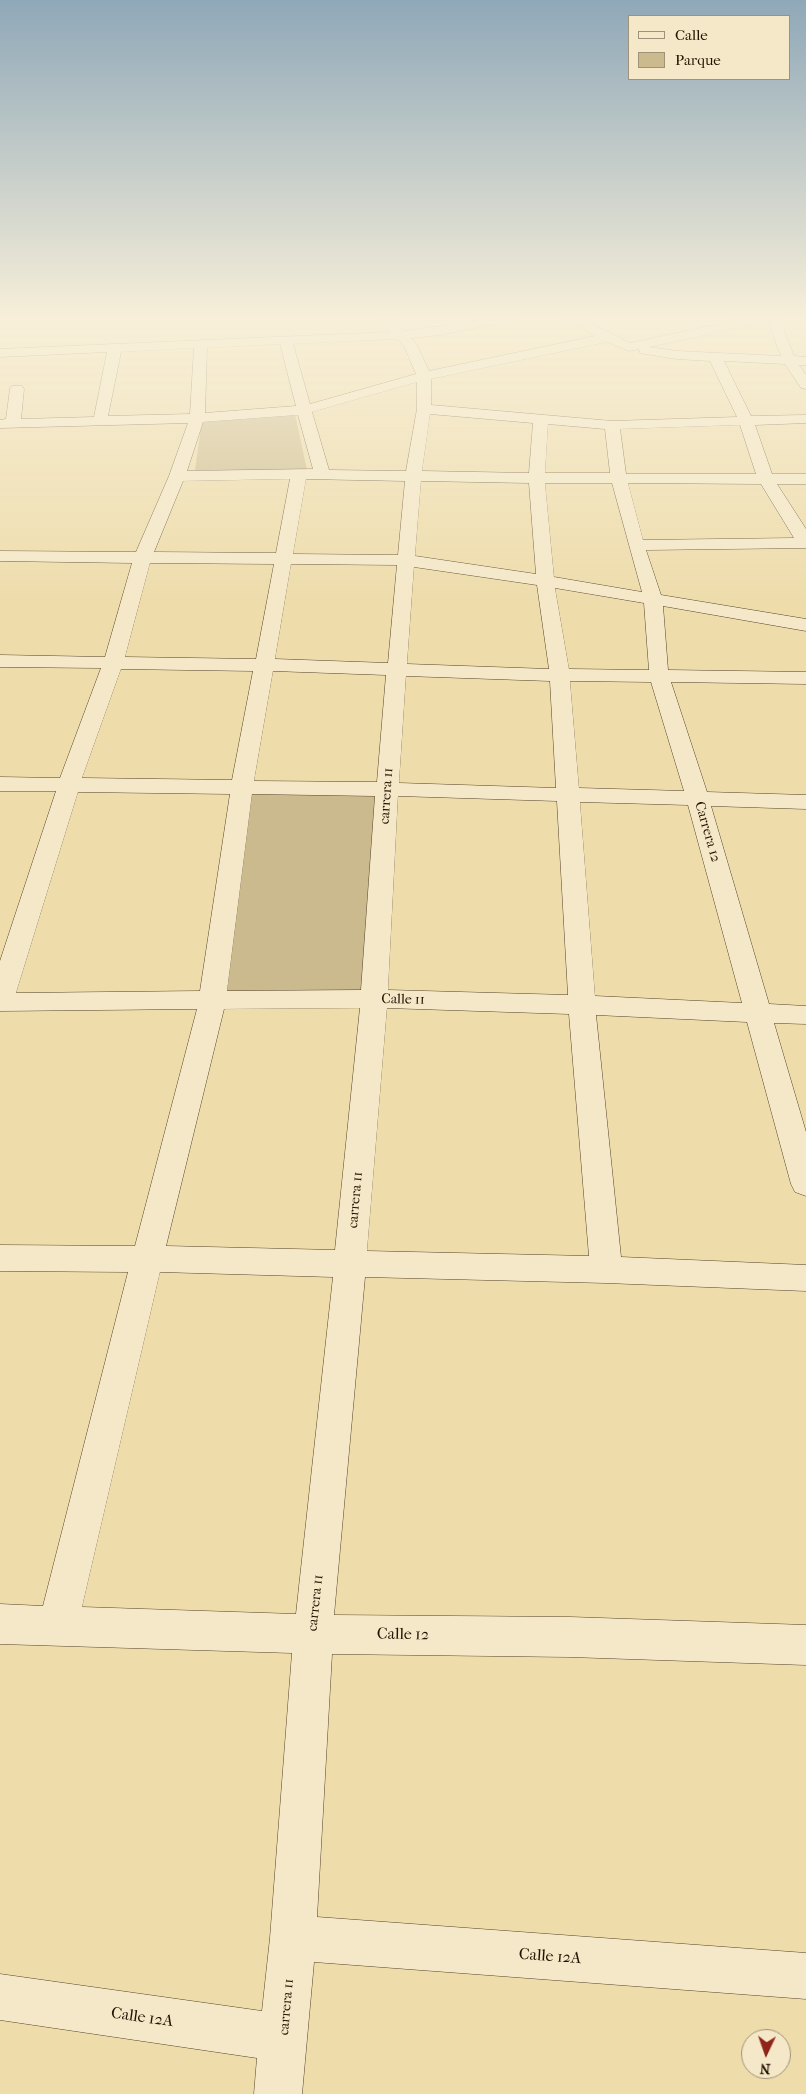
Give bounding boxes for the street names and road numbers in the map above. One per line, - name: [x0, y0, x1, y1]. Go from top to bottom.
- street label: carrera 11: [377, 767, 397, 825]
- street label: Carrera 12: [690, 800, 724, 864]
- street label: Calle 11: [381, 991, 425, 1009]
- street label: carrera 11: [345, 1171, 367, 1229]
- street label: carrera 11: [305, 1574, 327, 1632]
- street label: Calle 12: [377, 1625, 429, 1645]
- street label: Calle 12A: [518, 1945, 582, 1969]
- street label: carrera 11: [276, 1978, 298, 2036]
- street label: Calle 12A: [110, 2004, 174, 2032]

